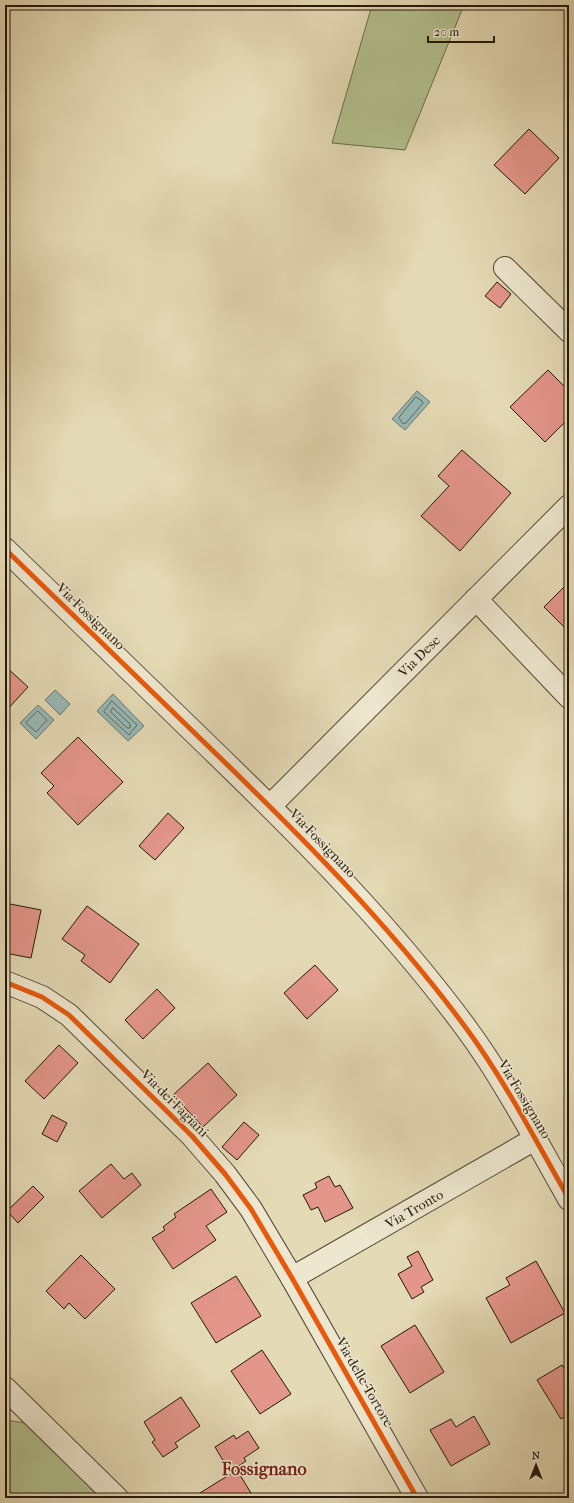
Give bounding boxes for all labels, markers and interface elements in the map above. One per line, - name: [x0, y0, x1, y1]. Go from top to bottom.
- scale bar: [428, 18, 494, 44]
- text: 20 m: [434, 25, 459, 39]
- street label: Via Fossignano: [52, 579, 129, 653]
- street label: Via Dese: [394, 632, 444, 682]
- street label: Via Fossignano: [285, 805, 360, 881]
- street label: Via Fossignano: [494, 1056, 555, 1142]
- street label: Via dei Fagiani: [137, 1065, 212, 1141]
- street label: Via Tronto: [381, 1186, 446, 1233]
- street label: Via delle Tortore: [332, 1334, 397, 1430]
- north arrow: [516, 1445, 556, 1485]
- text: N: [532, 1449, 541, 1462]
- district label: Fossignano: [220, 1459, 307, 1480]

